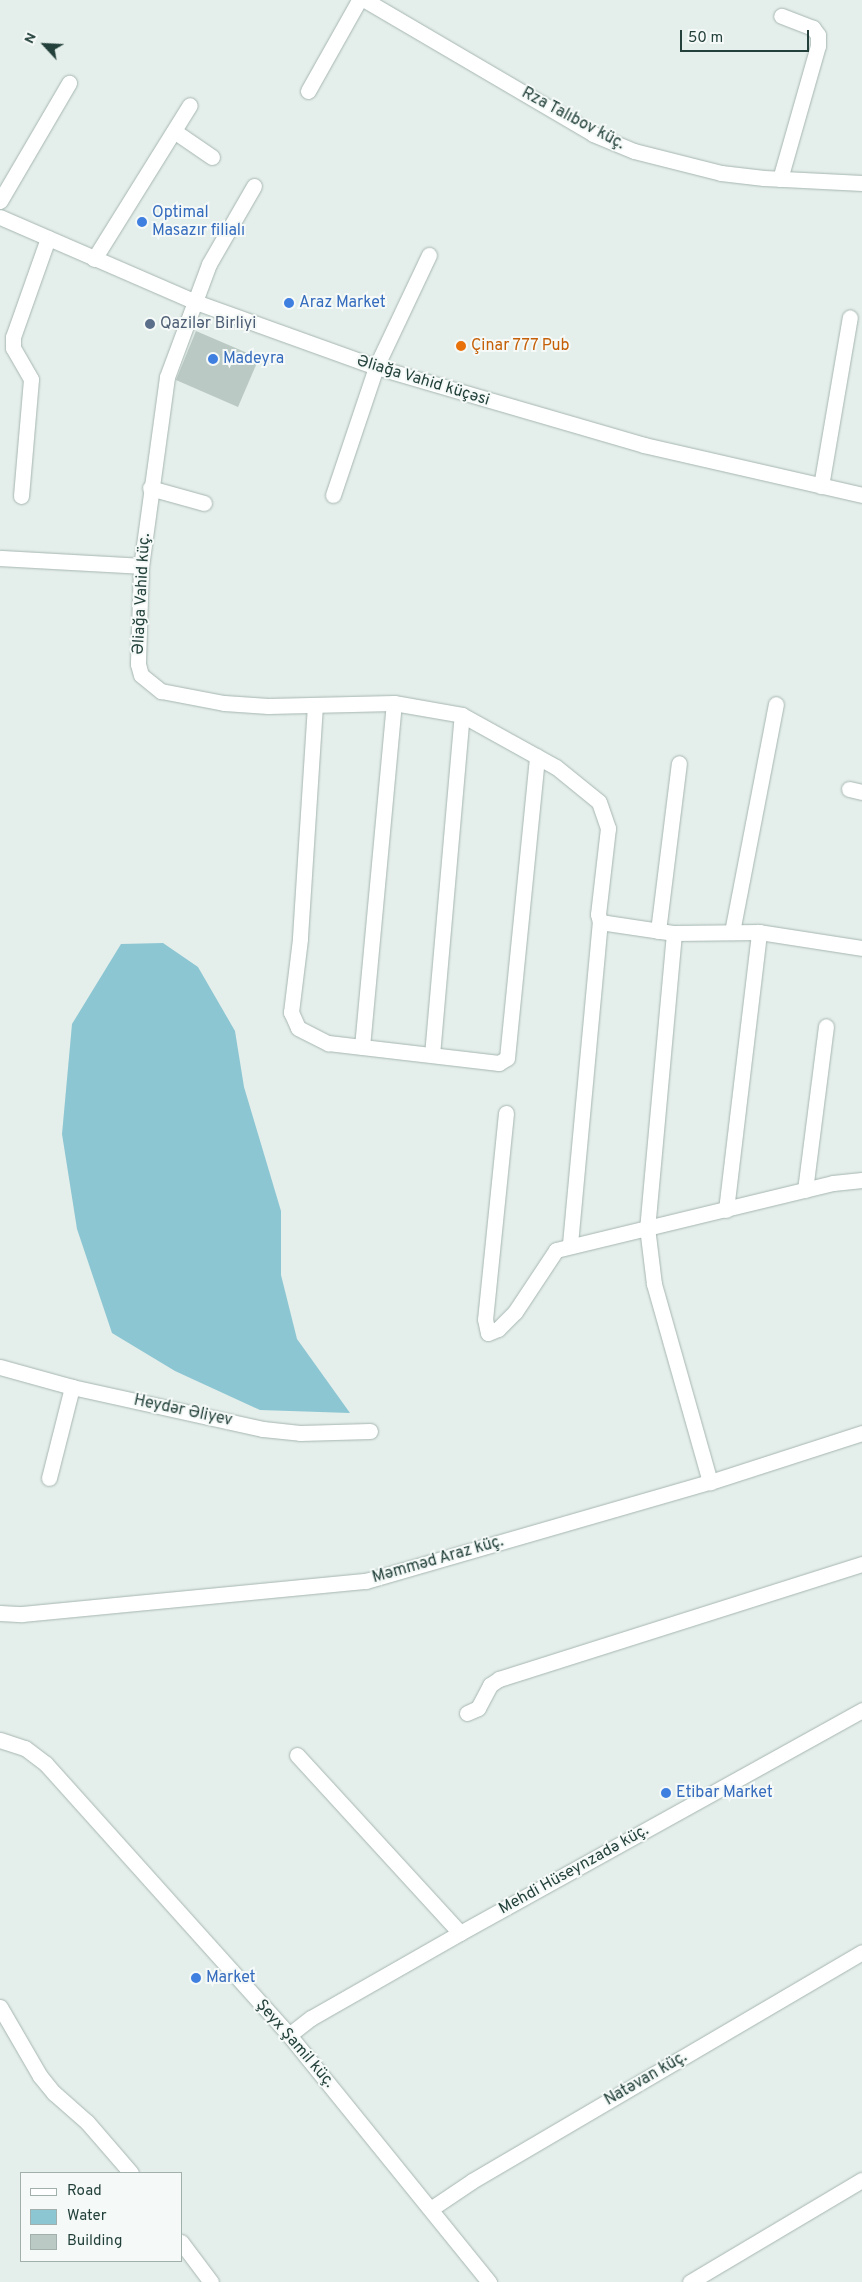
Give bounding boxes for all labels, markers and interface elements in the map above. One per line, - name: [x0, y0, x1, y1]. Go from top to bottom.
- north arrow: [20, 20, 70, 70]
- scale bar: [682, 20, 811, 52]
- text: 50 m: [688, 29, 723, 48]
- text: N: [21, 30, 41, 47]
- street label: Rza Talıbov küç.: [518, 84, 628, 154]
- place label: Optimal Masazır filialı: [152, 203, 245, 241]
- marker: Optimal Masazır filialı: [136, 216, 148, 228]
- place label: Araz Market: [299, 293, 386, 313]
- marker: Araz Market: [283, 297, 295, 309]
- place label: Qazilər Birliyi: [160, 314, 256, 334]
- marker: Qazilər Birliyi: [144, 318, 156, 330]
- place label: Çinar 777 Pub: [471, 336, 571, 356]
- marker: Çinar 777 Pub: [455, 340, 467, 352]
- place label: Madeyra: [223, 349, 284, 369]
- street label: Əliağa Vahid küçəsi: [354, 352, 492, 410]
- marker: Madeyra: [207, 353, 219, 365]
- street label: Əliağa Vahid küç.: [129, 532, 155, 656]
- street label: Heydər Əliyev: [132, 1391, 234, 1431]
- street label: Məmməd Araz küç.: [370, 1532, 506, 1588]
- place label: Etibar Market: [676, 1783, 773, 1803]
- marker: Etibar Market: [660, 1787, 672, 1799]
- street label: Mehdi Hüseynzadə küç.: [496, 1821, 652, 1919]
- place label: Market: [206, 1968, 256, 1988]
- marker: Market: [190, 1972, 202, 1984]
- street label: Şeyx Şamil küç.: [251, 1996, 339, 2092]
- street label: Natəvan küç.: [601, 2048, 691, 2110]
- legend: [20, 2172, 182, 2262]
- text: Road: [67, 2182, 102, 2201]
- text: Water: [67, 2207, 106, 2226]
- text: Building: [67, 2232, 122, 2251]

